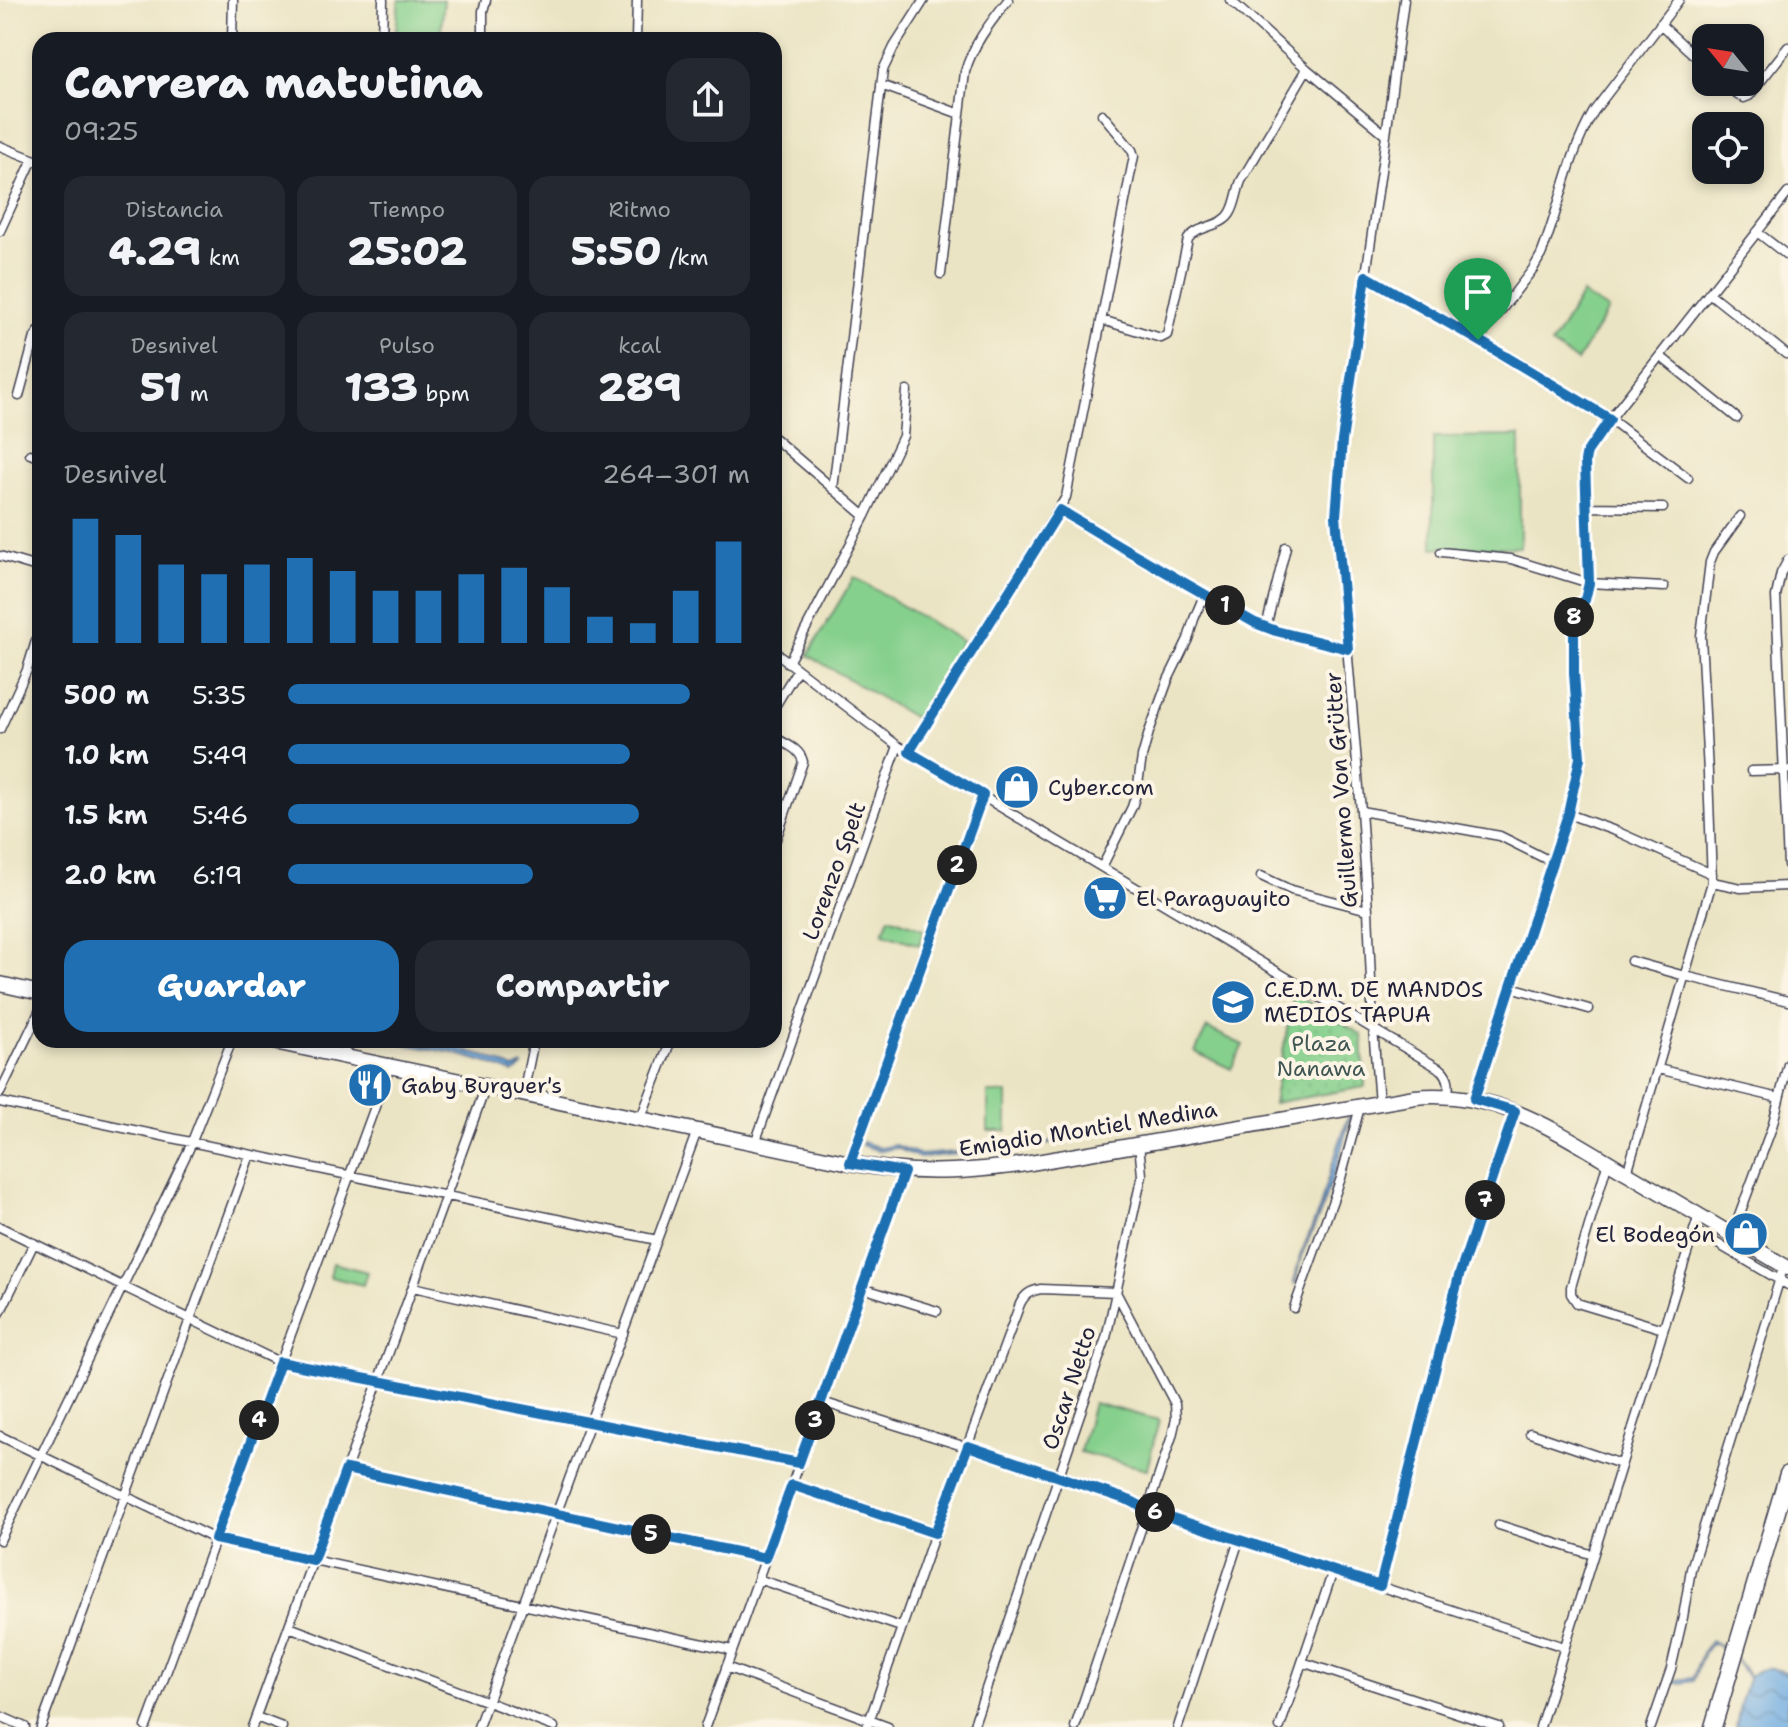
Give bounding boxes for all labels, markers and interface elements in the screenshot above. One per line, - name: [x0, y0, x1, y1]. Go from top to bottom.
- north arrow: [1692, 24, 1764, 96]
- map controls: [1692, 24, 1764, 184]
- text: Carrera matutina: [64, 53, 483, 112]
- button: share: [666, 58, 750, 142]
- button: locate: [1692, 112, 1764, 184]
- text: 09:25: [64, 113, 139, 148]
- text: Distancia: [126, 195, 223, 224]
- text: Tiempo: [369, 195, 445, 224]
- text: Ritmo: [608, 195, 671, 224]
- text: 4.29: [109, 224, 201, 278]
- text: 25:02: [347, 224, 467, 278]
- text: 5:50: [571, 224, 662, 278]
- text: km: [201, 243, 240, 272]
- text: /km: [662, 243, 708, 272]
- pin: [1444, 258, 1512, 340]
- icon: arrive: [1456, 270, 1500, 314]
- text: Desnivel: [131, 331, 218, 360]
- text: Pulso: [379, 331, 435, 360]
- text: kcal: [618, 331, 661, 360]
- text: 51: [140, 360, 182, 414]
- text: 133: [344, 360, 418, 414]
- text: 289: [598, 360, 682, 414]
- text: m: [182, 379, 209, 408]
- text: bpm: [418, 379, 470, 408]
- text: Desnivel: [64, 456, 166, 491]
- text: 264–301 m: [602, 456, 750, 491]
- pin: 1: [1205, 585, 1245, 625]
- text: 1: [1220, 590, 1230, 619]
- pin: 8: [1554, 597, 1594, 637]
- text: 8: [1566, 602, 1582, 631]
- street label: Guillermo Von Grütter: [1318, 671, 1364, 909]
- text: 500 m: [64, 677, 149, 712]
- text: 5:35: [192, 677, 246, 712]
- text: 1.0 km: [64, 737, 149, 772]
- text: 5:49: [192, 737, 248, 772]
- shop icon: Cyber.com: [993, 763, 1041, 811]
- place label: Cyber.com: [1048, 773, 1154, 802]
- text: 1.5 km: [64, 797, 148, 832]
- text: 5:46: [192, 797, 248, 832]
- street label: Lorenzo Spelt: [796, 798, 872, 944]
- pin: 2: [937, 845, 977, 885]
- text: 2: [949, 850, 965, 879]
- text: 2.0 km: [64, 857, 156, 892]
- text: 6:19: [192, 857, 243, 892]
- supermarket icon: El Paraguayito: [1081, 874, 1129, 922]
- place label: El Paraguayito: [1136, 884, 1291, 913]
- button: Guardar: [64, 940, 399, 1032]
- button: Compartir: [415, 940, 750, 1032]
- place label: C.E.D.M. DE MANDOS MEDIOS TAPUA: [1264, 975, 1483, 1029]
- school or university icon: C.E.D.M. DE MANDOS MEDIOS TAPUA: [1209, 978, 1257, 1026]
- park label: Plaza Nanawa: [1276, 1029, 1366, 1083]
- restaurant icon: Gaby Burguer's: [346, 1061, 394, 1109]
- place label: Gaby Burguer's: [401, 1071, 562, 1100]
- street label: Emigdio Montiel Medina: [957, 1094, 1219, 1164]
- pin: 7: [1465, 1180, 1505, 1220]
- text: 7: [1477, 1185, 1493, 1214]
- shop icon: El Bodegón: [1722, 1210, 1770, 1258]
- place label: El Bodegón: [1595, 1220, 1715, 1249]
- street label: Oscar Netto: [1035, 1323, 1103, 1453]
- pin: 4: [239, 1400, 279, 1440]
- pin: 3: [795, 1400, 835, 1440]
- text: 4: [251, 1405, 267, 1434]
- text: 3: [807, 1405, 823, 1434]
- pin: 6: [1135, 1492, 1175, 1532]
- text: 6: [1147, 1497, 1163, 1526]
- pin: 5: [631, 1514, 671, 1554]
- text: 5: [644, 1519, 658, 1548]

